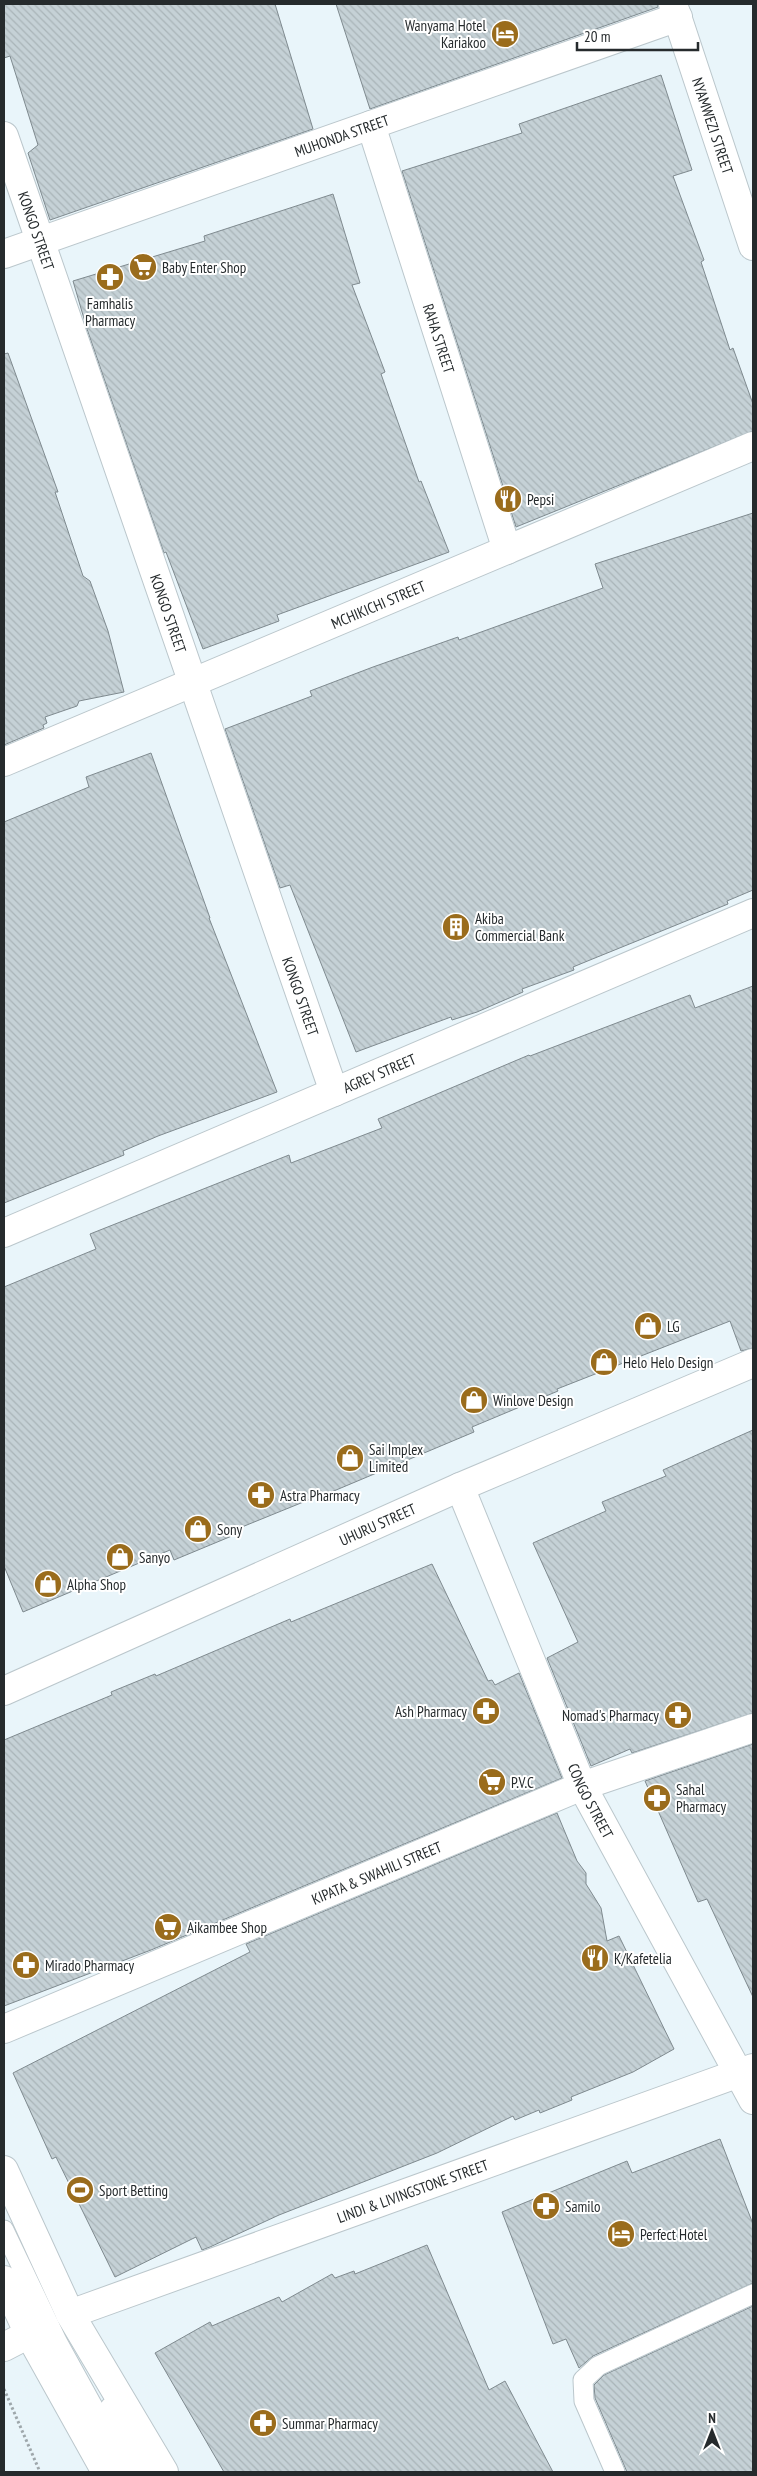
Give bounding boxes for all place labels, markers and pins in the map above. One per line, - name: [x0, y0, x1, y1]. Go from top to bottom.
- place label: Wanyama Hotel Kariakoo: [405, 16, 486, 52]
- hotel icon: Wanyama Hotel Kariakoo: [490, 19, 520, 49]
- supermarket icon: Baby Enter Shop: [128, 252, 158, 282]
- place label: Baby Enter Shop: [162, 258, 246, 277]
- pharmacy icon: Famhalis Pharmacy: [95, 262, 125, 292]
- place label: Famhalis Pharmacy: [85, 294, 135, 330]
- restaurant icon: Pepsi: [493, 484, 523, 514]
- place label: Pepsi: [527, 490, 554, 509]
- place label: Akiba Commercial Bank: [475, 909, 565, 945]
- building icon: Akiba Commercial Bank: [441, 912, 471, 942]
- shop icon: LG: [633, 1311, 663, 1341]
- place label: LG: [667, 1317, 680, 1336]
- shop icon: Helo Helo Design: [589, 1347, 619, 1377]
- place label: Helo Helo Design: [623, 1353, 713, 1372]
- shop icon: Winlove Design: [459, 1385, 489, 1415]
- place label: Winlove Design: [493, 1391, 573, 1410]
- place label: Sai Implex Limited: [369, 1440, 423, 1476]
- shop icon: Sai Implex Limited: [335, 1443, 365, 1473]
- pharmacy icon: Astra Pharmacy: [246, 1480, 276, 1510]
- place label: Astra Pharmacy: [280, 1486, 360, 1505]
- shop icon: Sony: [183, 1514, 213, 1544]
- place label: Sony: [217, 1520, 242, 1539]
- shop icon: Sanyo: [105, 1542, 135, 1572]
- place label: Sanyo: [139, 1548, 170, 1567]
- shop icon: Alpha Shop: [33, 1569, 63, 1599]
- place label: Alpha Shop: [67, 1575, 126, 1594]
- pharmacy icon: Ash Pharmacy: [471, 1696, 501, 1726]
- pharmacy icon: Nomad's Pharmacy: [663, 1700, 693, 1730]
- place label: Ash Pharmacy: [395, 1702, 467, 1721]
- place label: Nomad's Pharmacy: [562, 1706, 659, 1725]
- supermarket icon: P.V.C: [477, 1767, 507, 1797]
- place label: P.V.C: [511, 1773, 534, 1792]
- place label: Sahal Pharmacy: [676, 1780, 726, 1816]
- pharmacy icon: Sahal Pharmacy: [642, 1783, 672, 1813]
- supermarket icon: Aikambee Shop: [153, 1912, 183, 1942]
- place label: Aikambee Shop: [187, 1918, 267, 1937]
- restaurant icon: K/Kafetelia: [580, 1943, 610, 1973]
- place label: K/Kafetelia: [614, 1949, 672, 1968]
- pharmacy icon: Mirado Pharmacy: [11, 1950, 41, 1980]
- place label: Mirado Pharmacy: [45, 1956, 135, 1975]
- sports icon: Sport Betting: [65, 2175, 95, 2205]
- place label: Sport Betting: [99, 2181, 168, 2200]
- pharmacy icon: Samilo: [531, 2191, 561, 2221]
- place label: Samilo: [565, 2197, 600, 2216]
- hotel icon: Perfect Hotel: [606, 2219, 636, 2249]
- place label: Perfect Hotel: [640, 2225, 708, 2244]
- pharmacy icon: Summar Pharmacy: [248, 2408, 278, 2438]
- place label: Summar Pharmacy: [282, 2414, 378, 2433]

